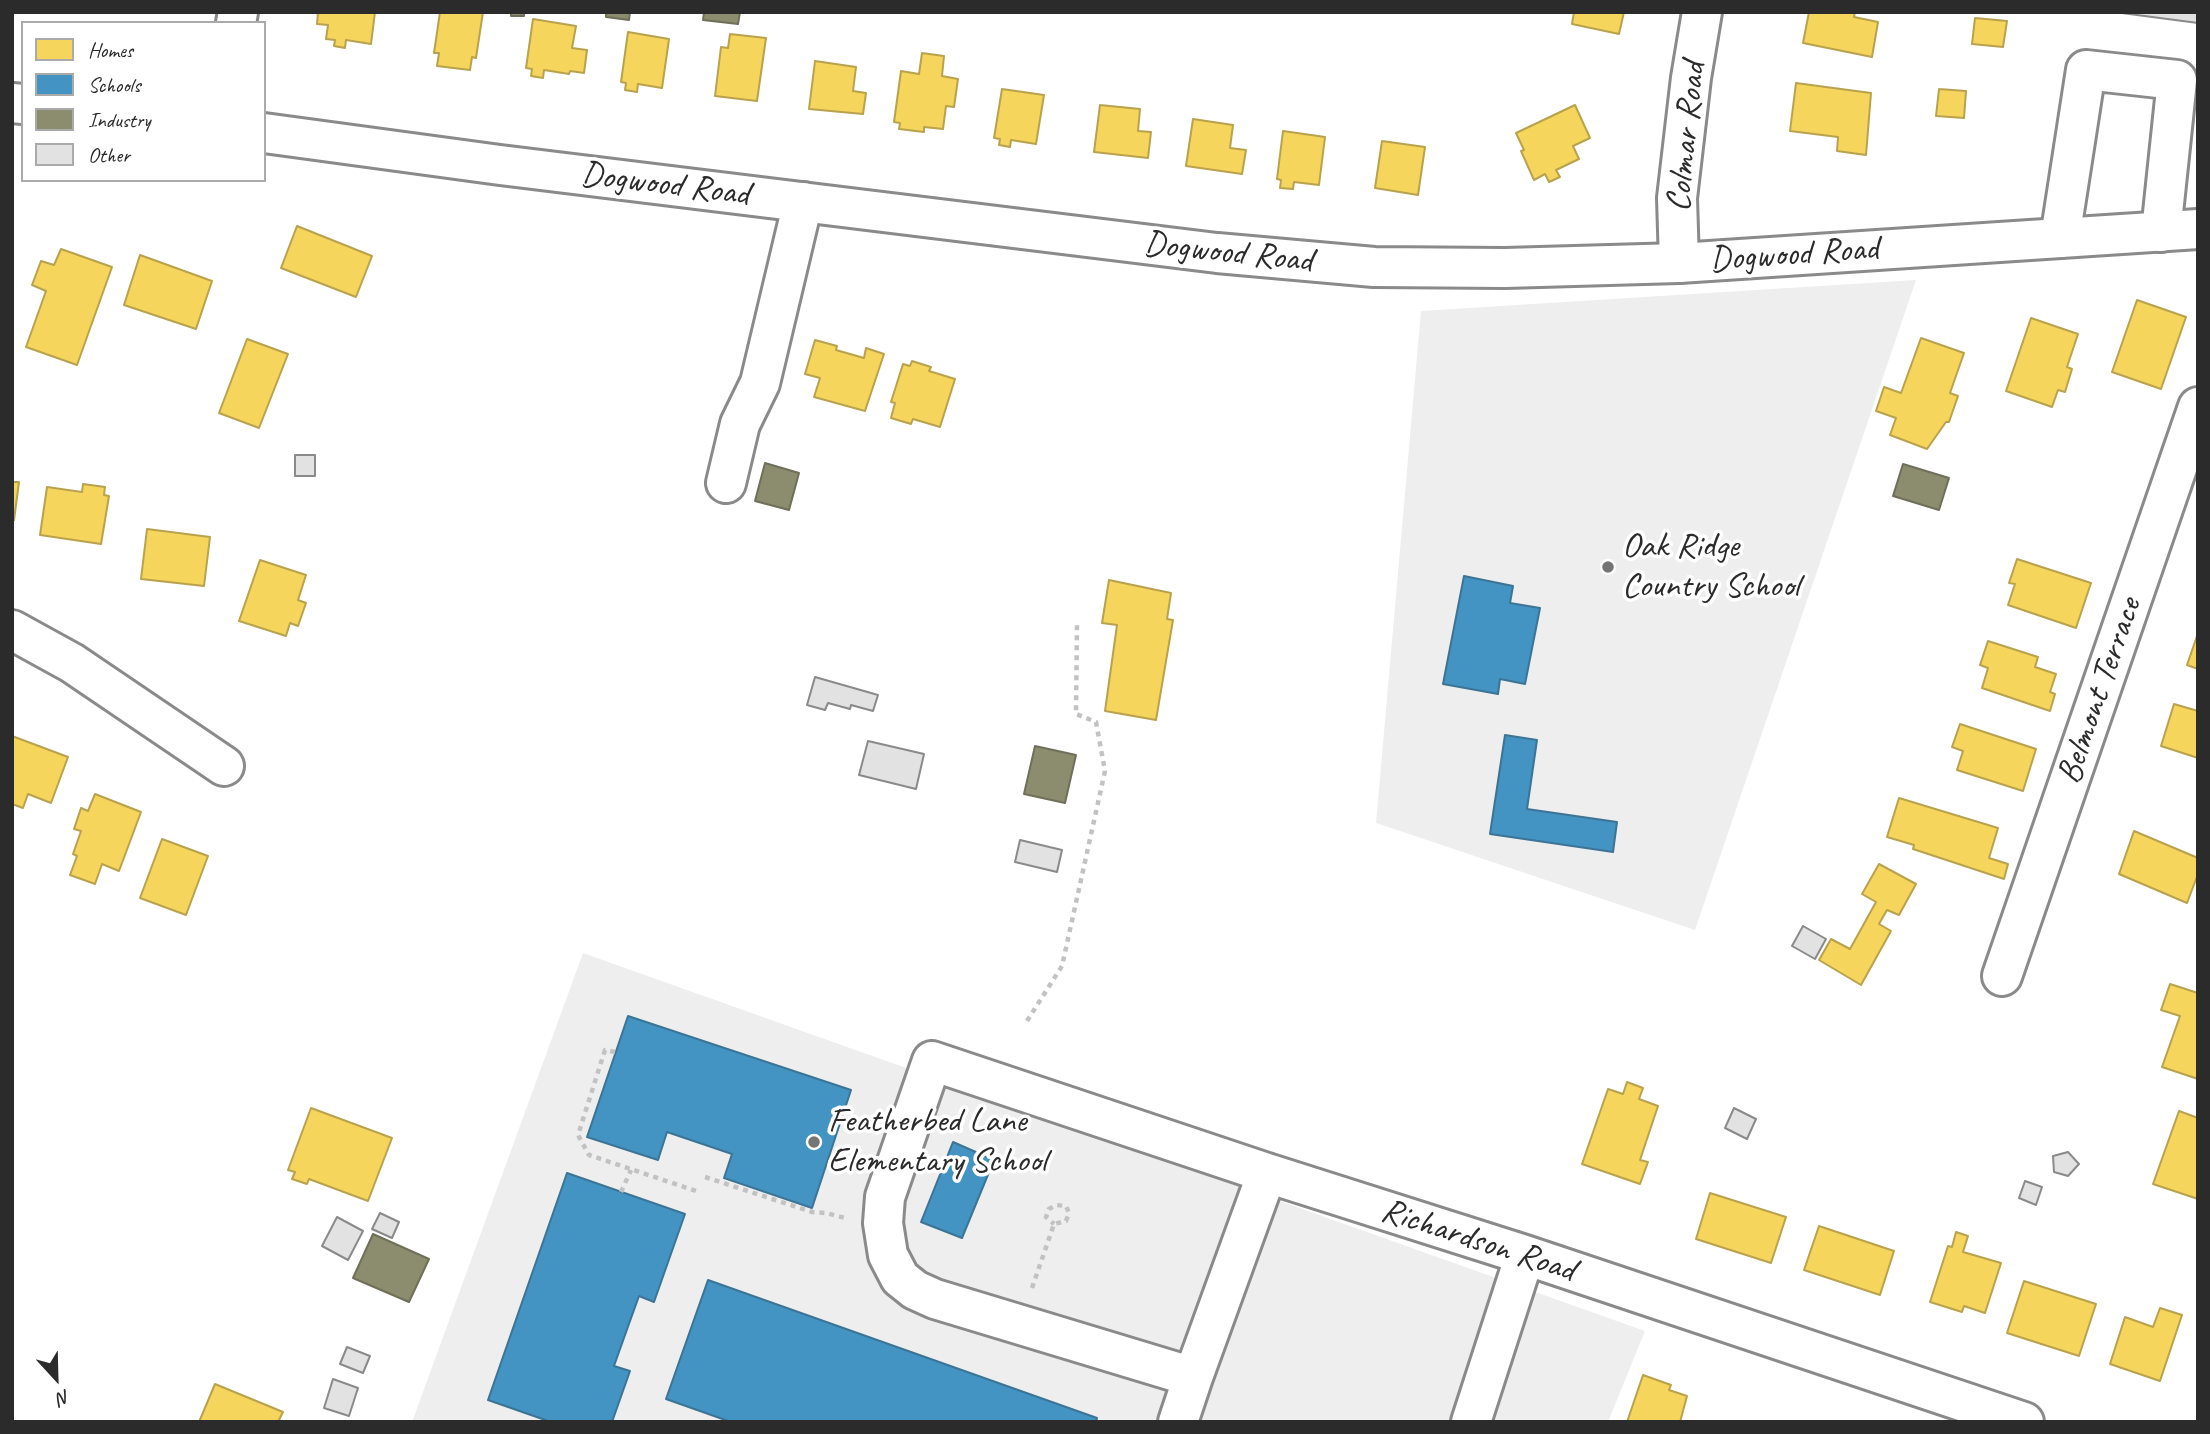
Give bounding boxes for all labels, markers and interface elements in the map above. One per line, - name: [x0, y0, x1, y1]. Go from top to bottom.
- legend: [21, 21, 266, 182]
- text: Homes: [88, 37, 133, 63]
- street label: Colmar Road: [1658, 60, 1716, 214]
- text: Schools: [88, 72, 140, 98]
- text: Industry: [88, 107, 151, 133]
- text: Other: [88, 142, 130, 168]
- street label: Dogwood Road: [579, 154, 751, 216]
- street label: Dogwood Road: [1142, 223, 1314, 283]
- street label: Dogwood Road: [1708, 228, 1880, 282]
- place label: Oak Ridge Country School: [1622, 526, 1799, 608]
- marker: Oak Ridge Country School: [1600, 559, 1616, 575]
- street label: Belmont Terrace: [2049, 593, 2151, 789]
- place label: Featherbed Lane Elementary School: [828, 1101, 1047, 1183]
- marker: Featherbed Lane Elementary School: [806, 1134, 822, 1150]
- street label: Richardson Road: [1376, 1190, 1580, 1292]
- north arrow: [21, 1343, 91, 1413]
- text: N: [54, 1384, 74, 1411]

